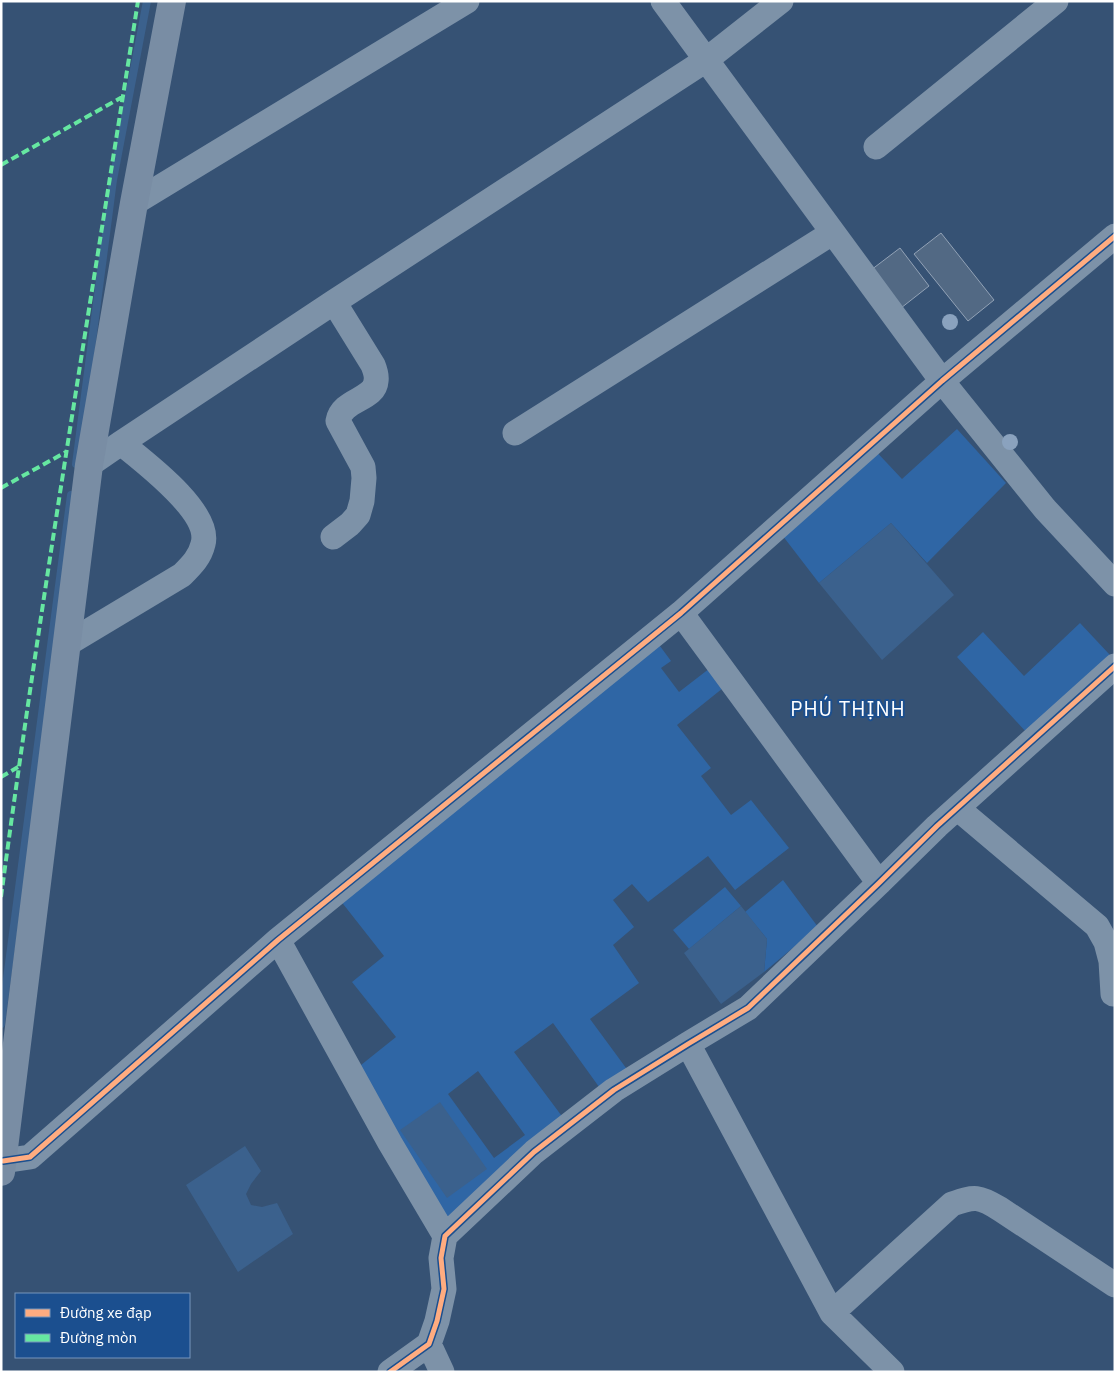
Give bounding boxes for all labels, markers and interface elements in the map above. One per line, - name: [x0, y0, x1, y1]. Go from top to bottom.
- district label: PHÚ THỊNH: [790, 695, 906, 722]
- legend: [15, 1293, 190, 1358]
- text: Đường xe đạp: [60, 1303, 152, 1322]
- text: Đường mòn: [60, 1328, 137, 1347]

